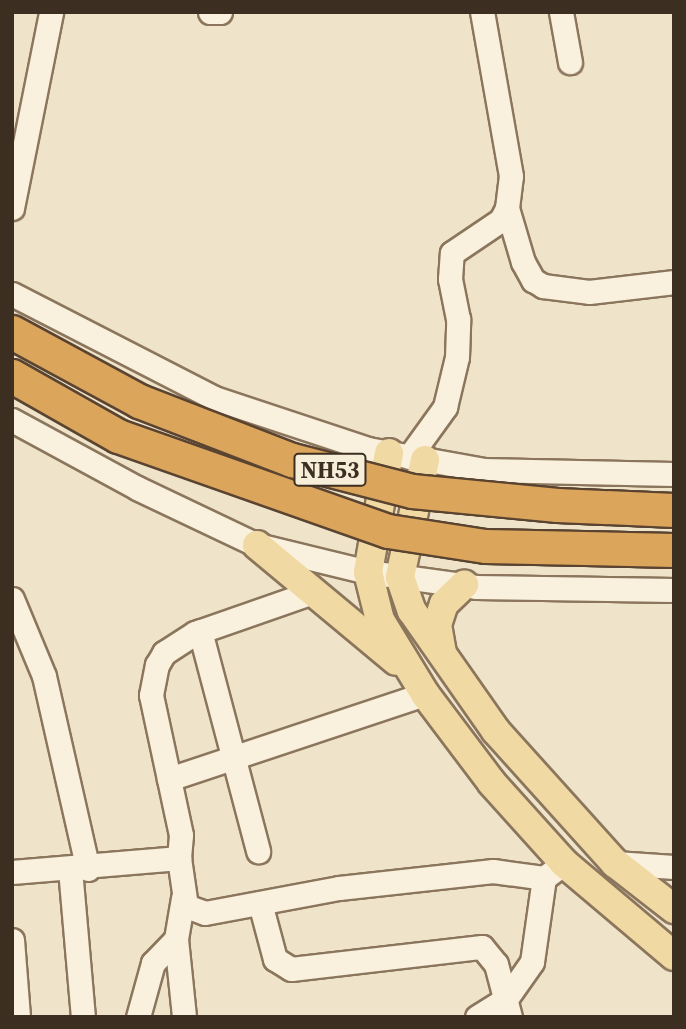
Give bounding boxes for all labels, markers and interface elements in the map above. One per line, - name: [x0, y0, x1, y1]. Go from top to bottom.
- road number: NH53: [293, 450, 367, 490]

